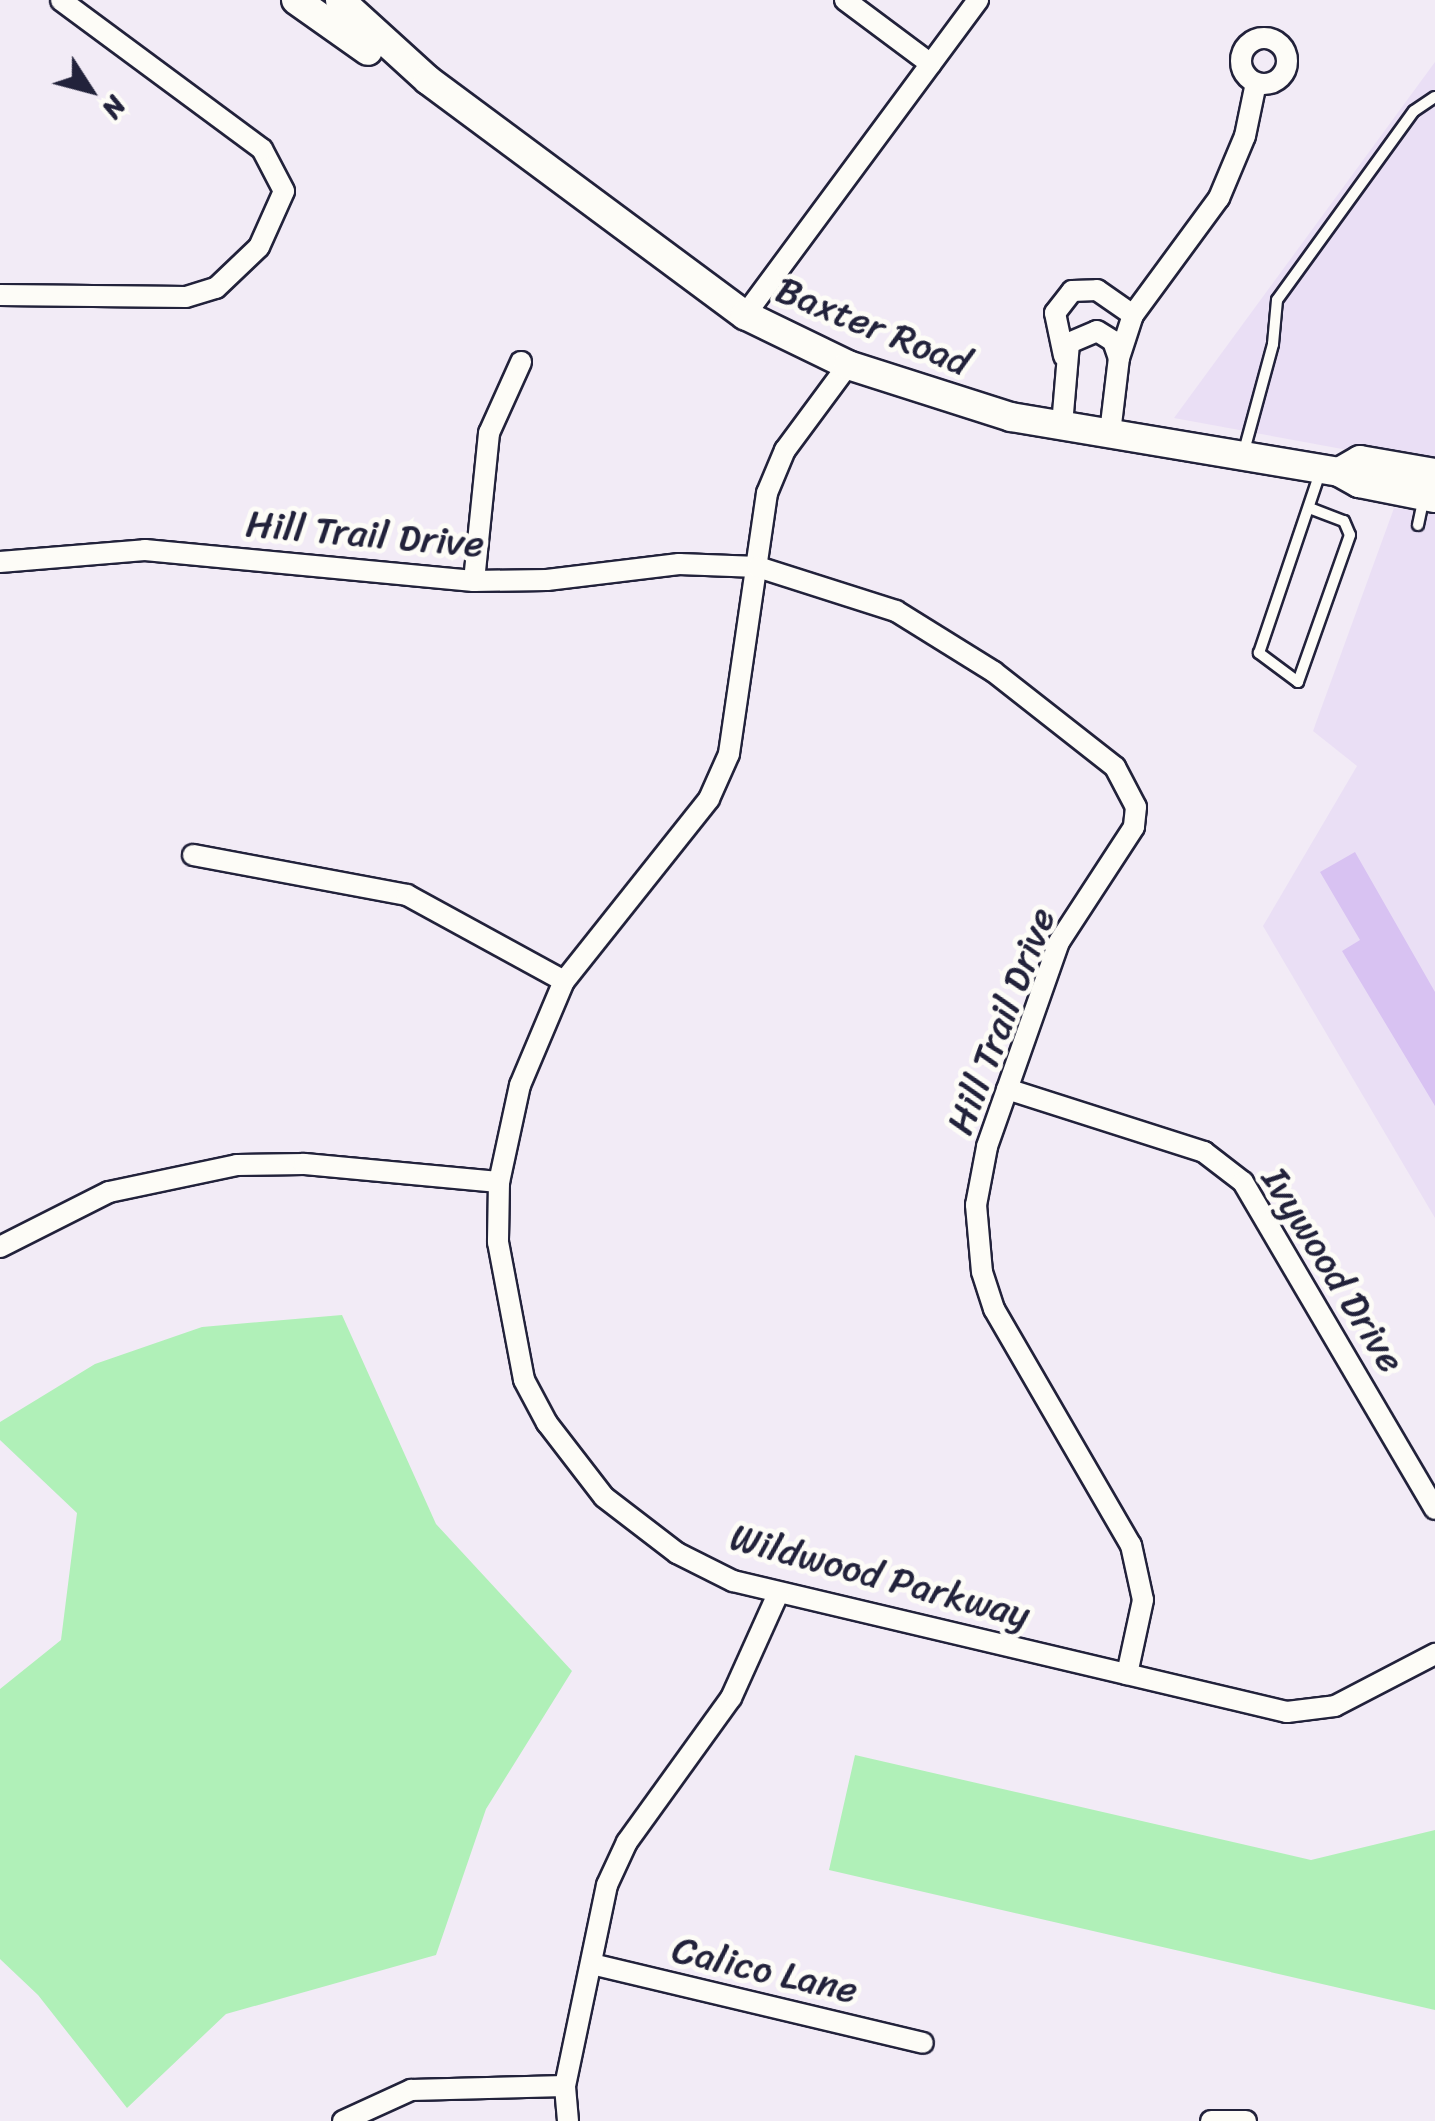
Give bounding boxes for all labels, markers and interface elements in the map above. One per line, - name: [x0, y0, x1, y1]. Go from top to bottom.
- north arrow: [40, 40, 140, 140]
- text: N: [89, 86, 140, 130]
- street label: Baxter Road: [769, 266, 977, 386]
- street label: Hill Trail Drive: [244, 501, 486, 567]
- street label: Hill Trail Drive: [937, 902, 1065, 1140]
- street label: Ivywood Drive: [1252, 1159, 1414, 1381]
- street label: Wildwood Parkway: [725, 1514, 1035, 1638]
- street label: Calico Lane: [668, 1927, 862, 2013]

